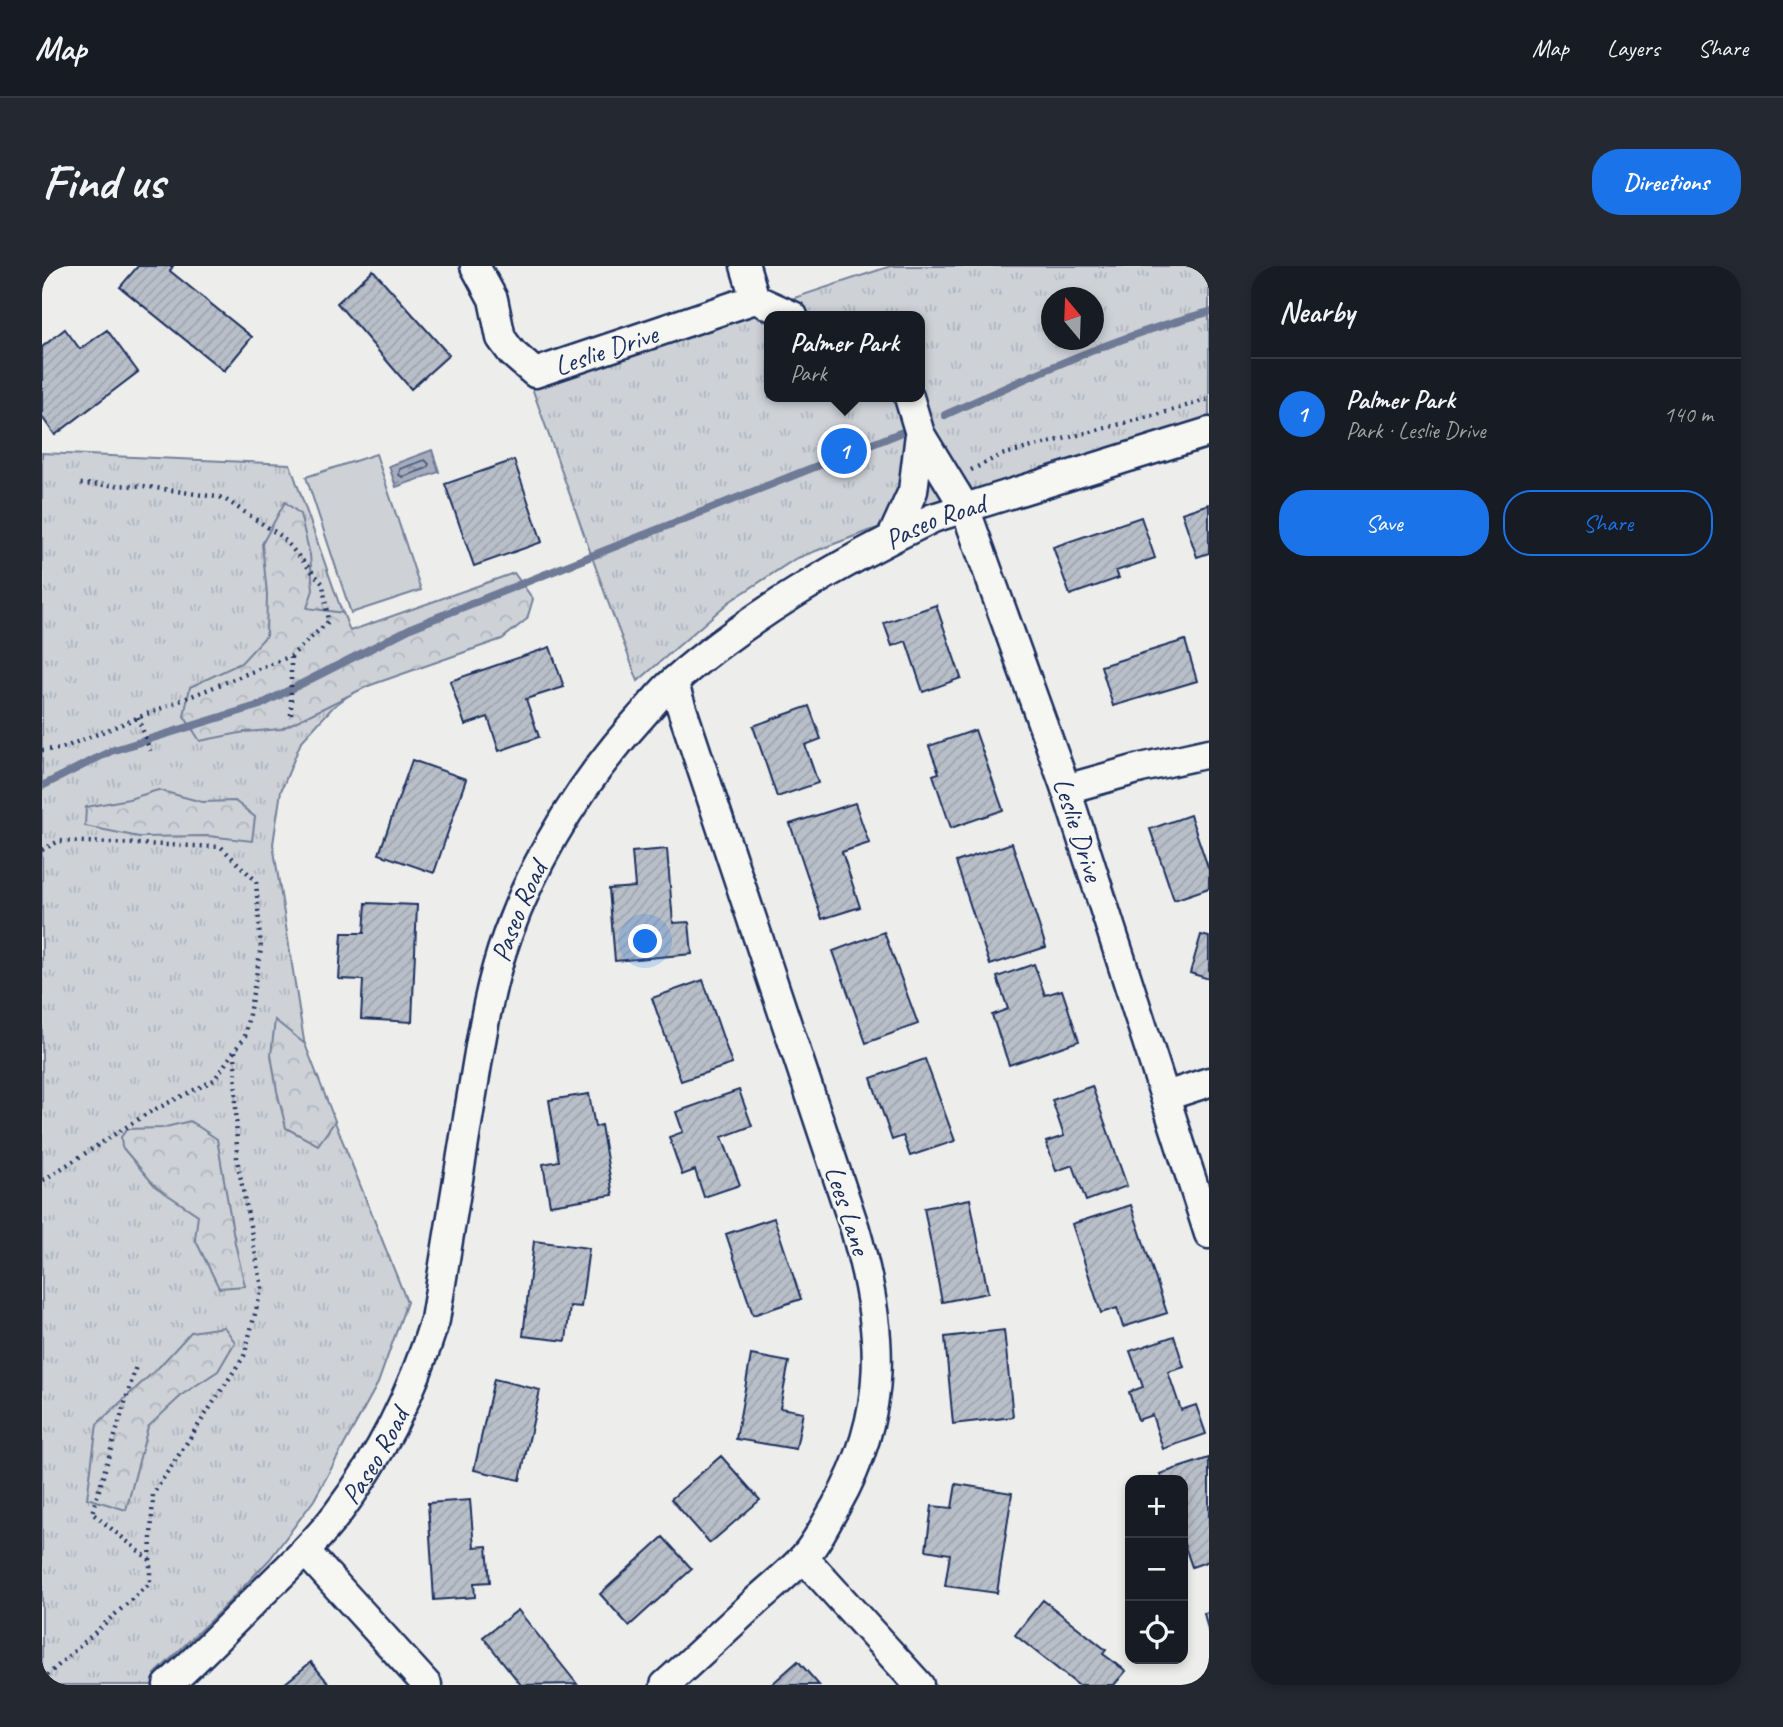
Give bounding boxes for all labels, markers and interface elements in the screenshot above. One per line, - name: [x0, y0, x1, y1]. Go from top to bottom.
- text: Map: [35, 27, 86, 69]
- text: Map: [1532, 33, 1569, 63]
- text: Layers: [1607, 33, 1660, 63]
- text: Share: [1698, 33, 1748, 63]
- button: Directions: [1592, 149, 1741, 215]
- text: Find us: [42, 151, 164, 213]
- north arrow: [1041, 287, 1104, 350]
- text: Nearby: [1279, 293, 1355, 331]
- popup: [764, 311, 925, 402]
- street label: Leslie Drive: [549, 315, 664, 383]
- text: Palmer Park: [790, 326, 899, 359]
- text: Park: [790, 359, 827, 388]
- text: Palmer Park: [1346, 383, 1455, 416]
- text: 1: [1297, 400, 1307, 429]
- text: 140 m: [1664, 400, 1713, 429]
- text: Park · Leslie Drive: [1346, 416, 1485, 445]
- pin: 1: [821, 425, 867, 477]
- street label: Paseo Road: [878, 484, 993, 557]
- button: Save: [1279, 490, 1489, 556]
- button: Share: [1503, 490, 1713, 556]
- street label: Leslie Drive: [1046, 773, 1112, 887]
- street label: Paseo Road: [482, 852, 556, 966]
- your location: [628, 924, 662, 958]
- street label: Lees Lane: [817, 1161, 879, 1261]
- street label: Paseo Road: [333, 1399, 418, 1511]
- map controls: [1125, 1475, 1188, 1664]
- button: +: [1125, 1475, 1188, 1538]
- button: −: [1125, 1538, 1188, 1601]
- button: locate: [1125, 1601, 1188, 1664]

